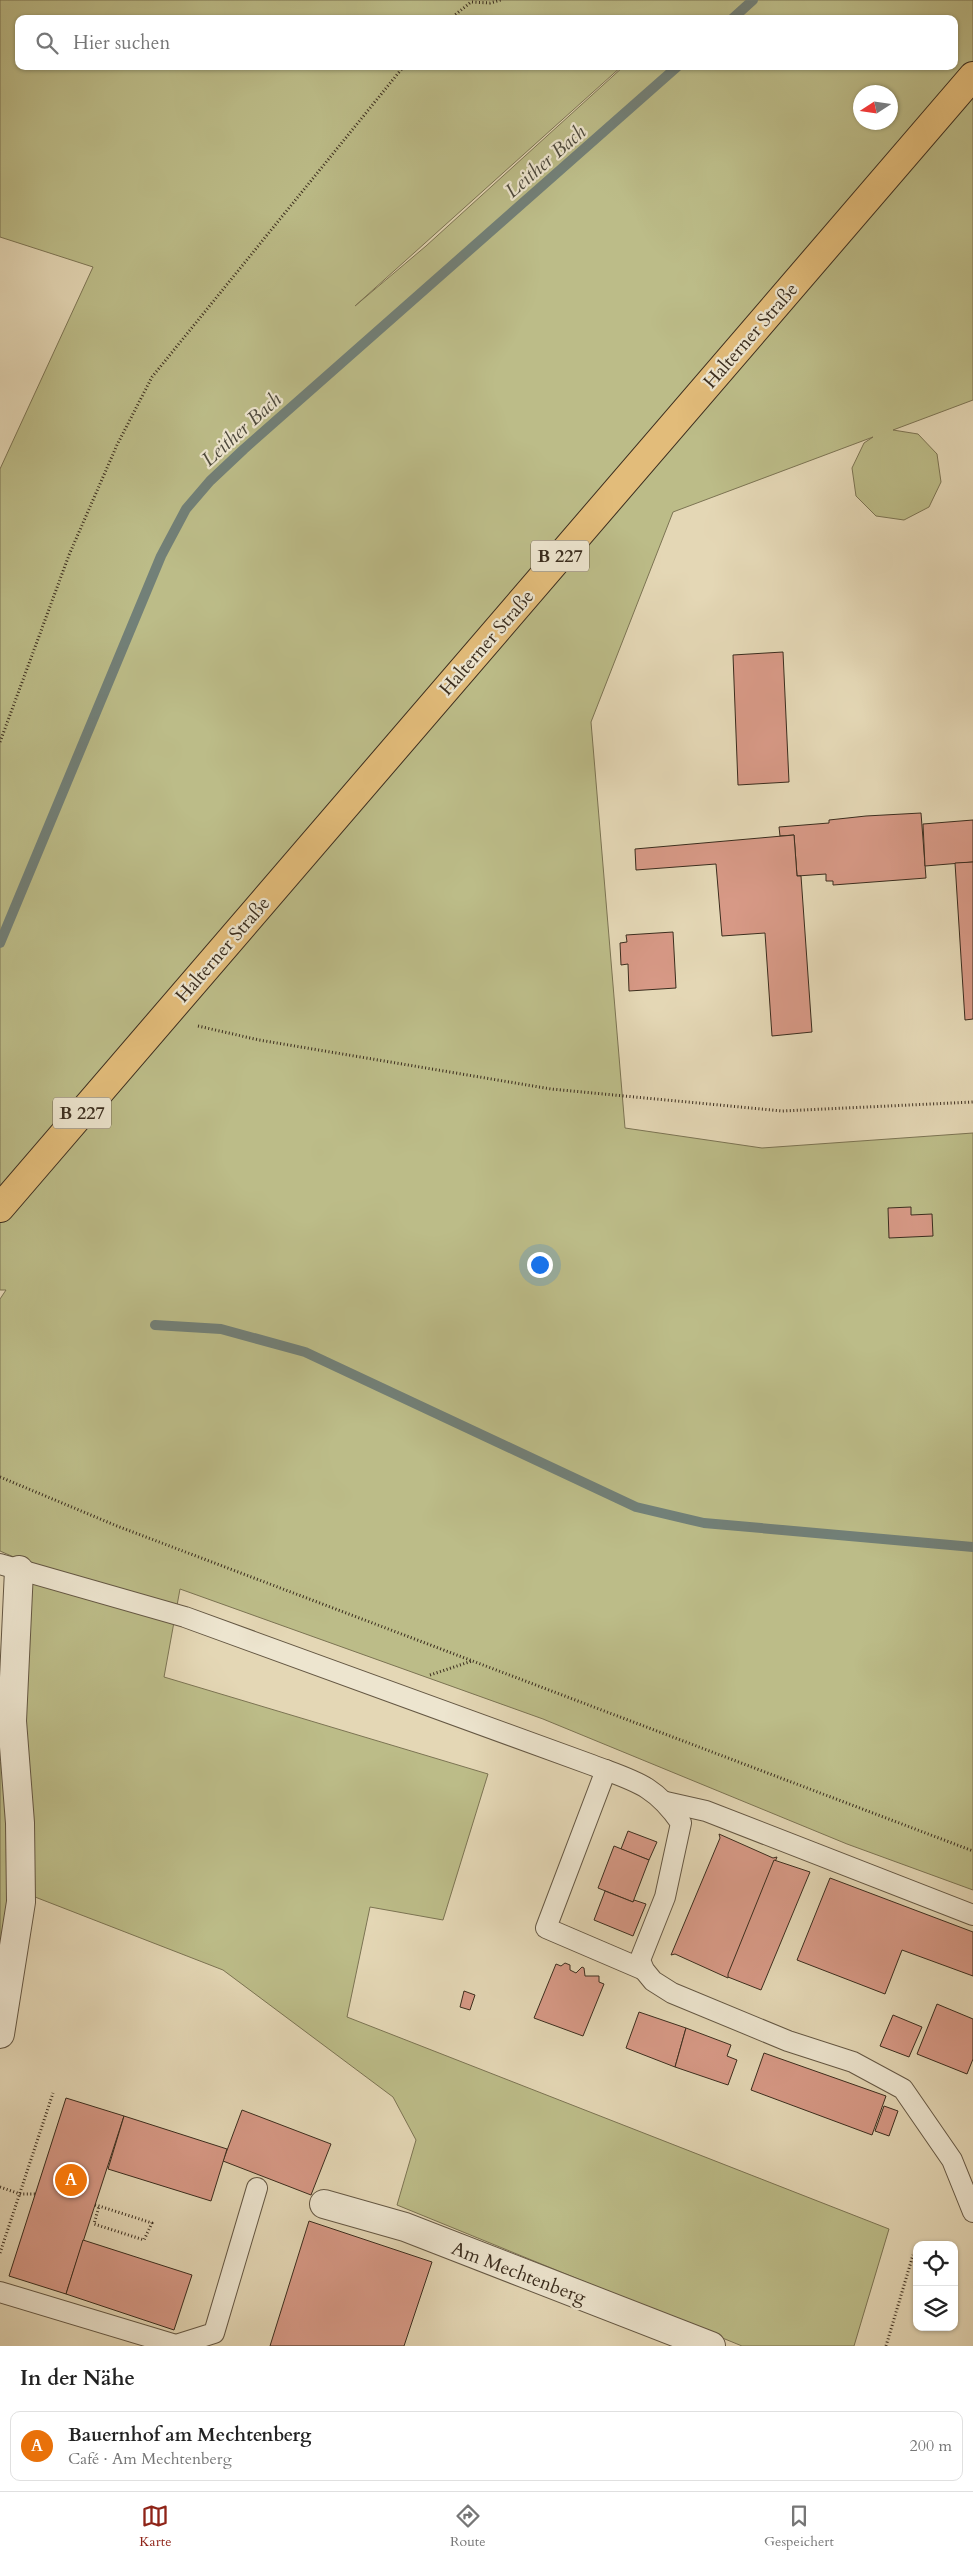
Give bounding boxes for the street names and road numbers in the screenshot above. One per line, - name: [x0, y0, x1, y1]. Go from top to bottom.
- street label: Halterner Straße: [697, 277, 804, 394]
- road number: B 227: [531, 540, 589, 572]
- street label: Halterner Straße: [433, 584, 540, 701]
- street label: Halterner Straße: [169, 891, 276, 1008]
- road number: B 227: [53, 1098, 111, 1128]
- street label: Am Mechtenberg: [448, 2235, 590, 2311]

